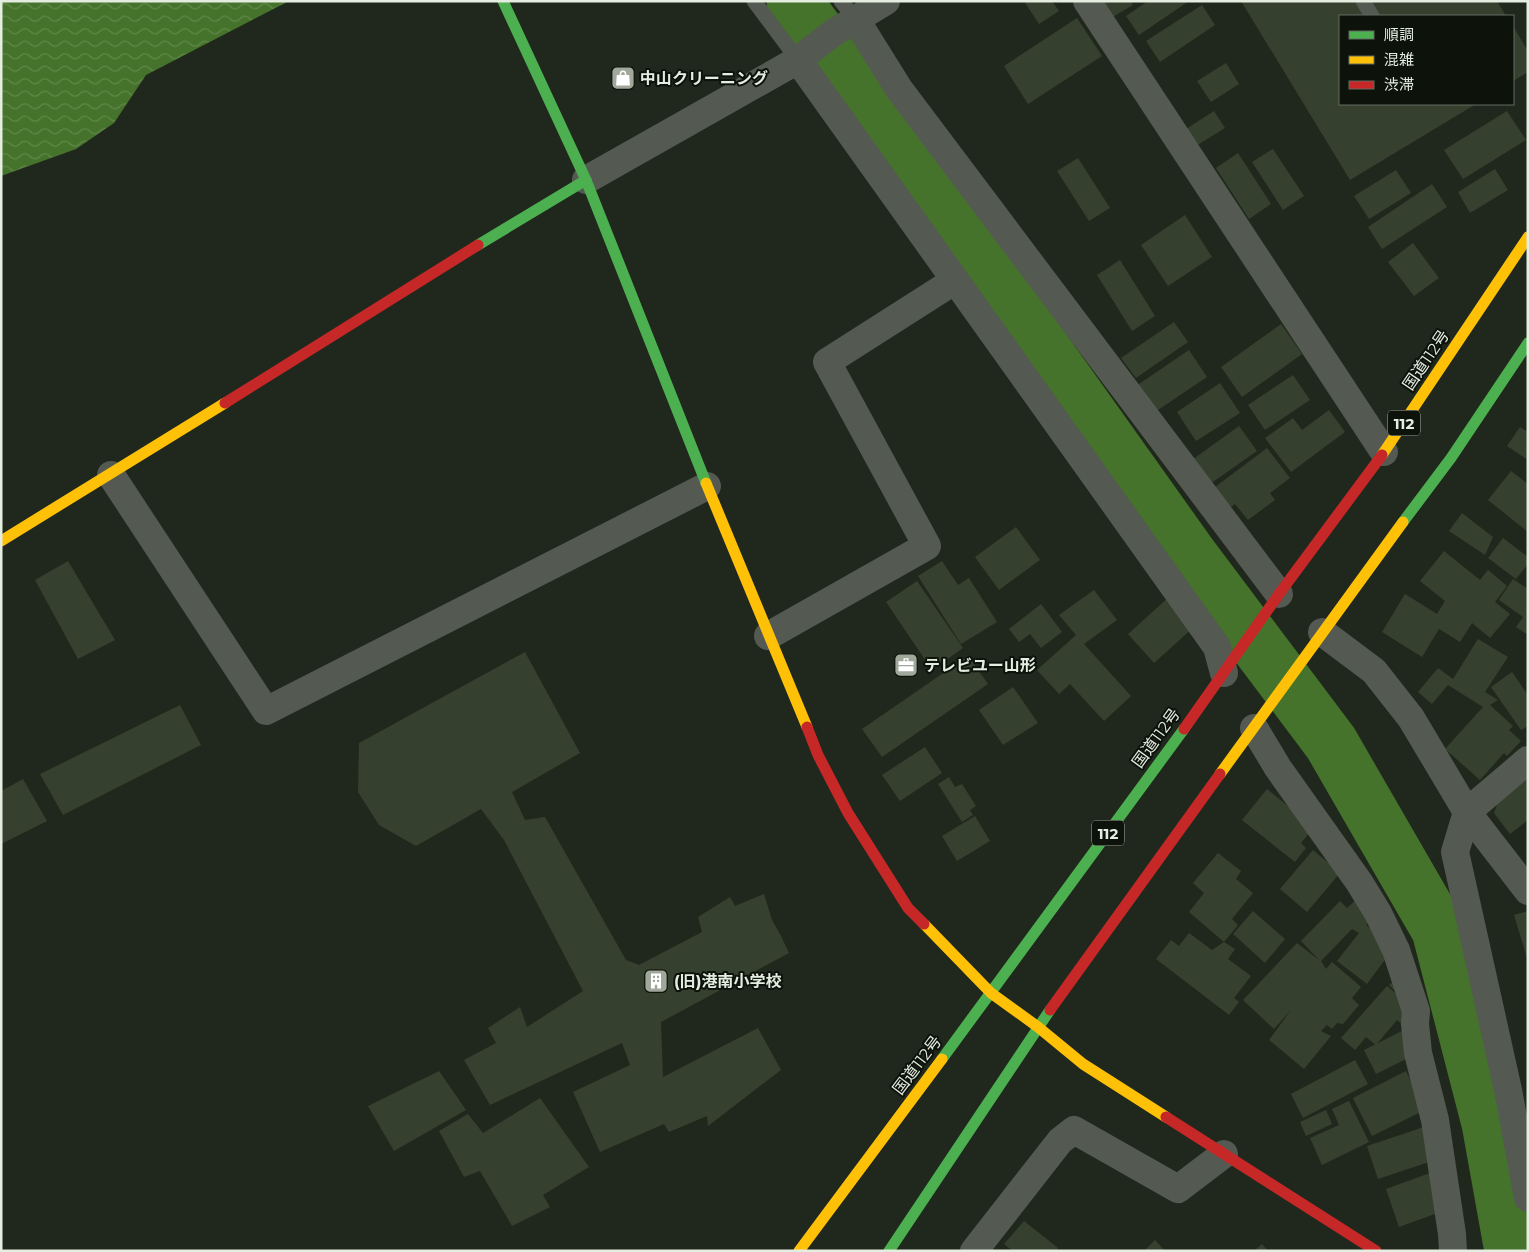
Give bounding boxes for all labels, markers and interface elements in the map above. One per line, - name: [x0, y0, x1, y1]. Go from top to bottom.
- legend: [1339, 15, 1514, 105]
- text: 順調: [1384, 25, 1414, 44]
- text: 混雑: [1384, 50, 1414, 69]
- shop icon: 中山クリーニング: [610, 65, 636, 91]
- place label: 中山クリーニング: [640, 69, 768, 88]
- text: 渋滞: [1384, 75, 1414, 94]
- street label: 国道112号: [1399, 326, 1453, 394]
- road number: 112: [1388, 410, 1420, 436]
- office icon: テレビユー山形: [893, 652, 919, 678]
- place label: テレビユー山形: [924, 656, 1036, 675]
- street label: 国道112号: [1128, 705, 1184, 771]
- road number: 112: [1092, 820, 1124, 846]
- building icon: (旧)港南小学校: [643, 968, 669, 994]
- place label: (旧)港南小学校: [674, 972, 781, 991]
- street label: 国道112号: [889, 1032, 945, 1098]

